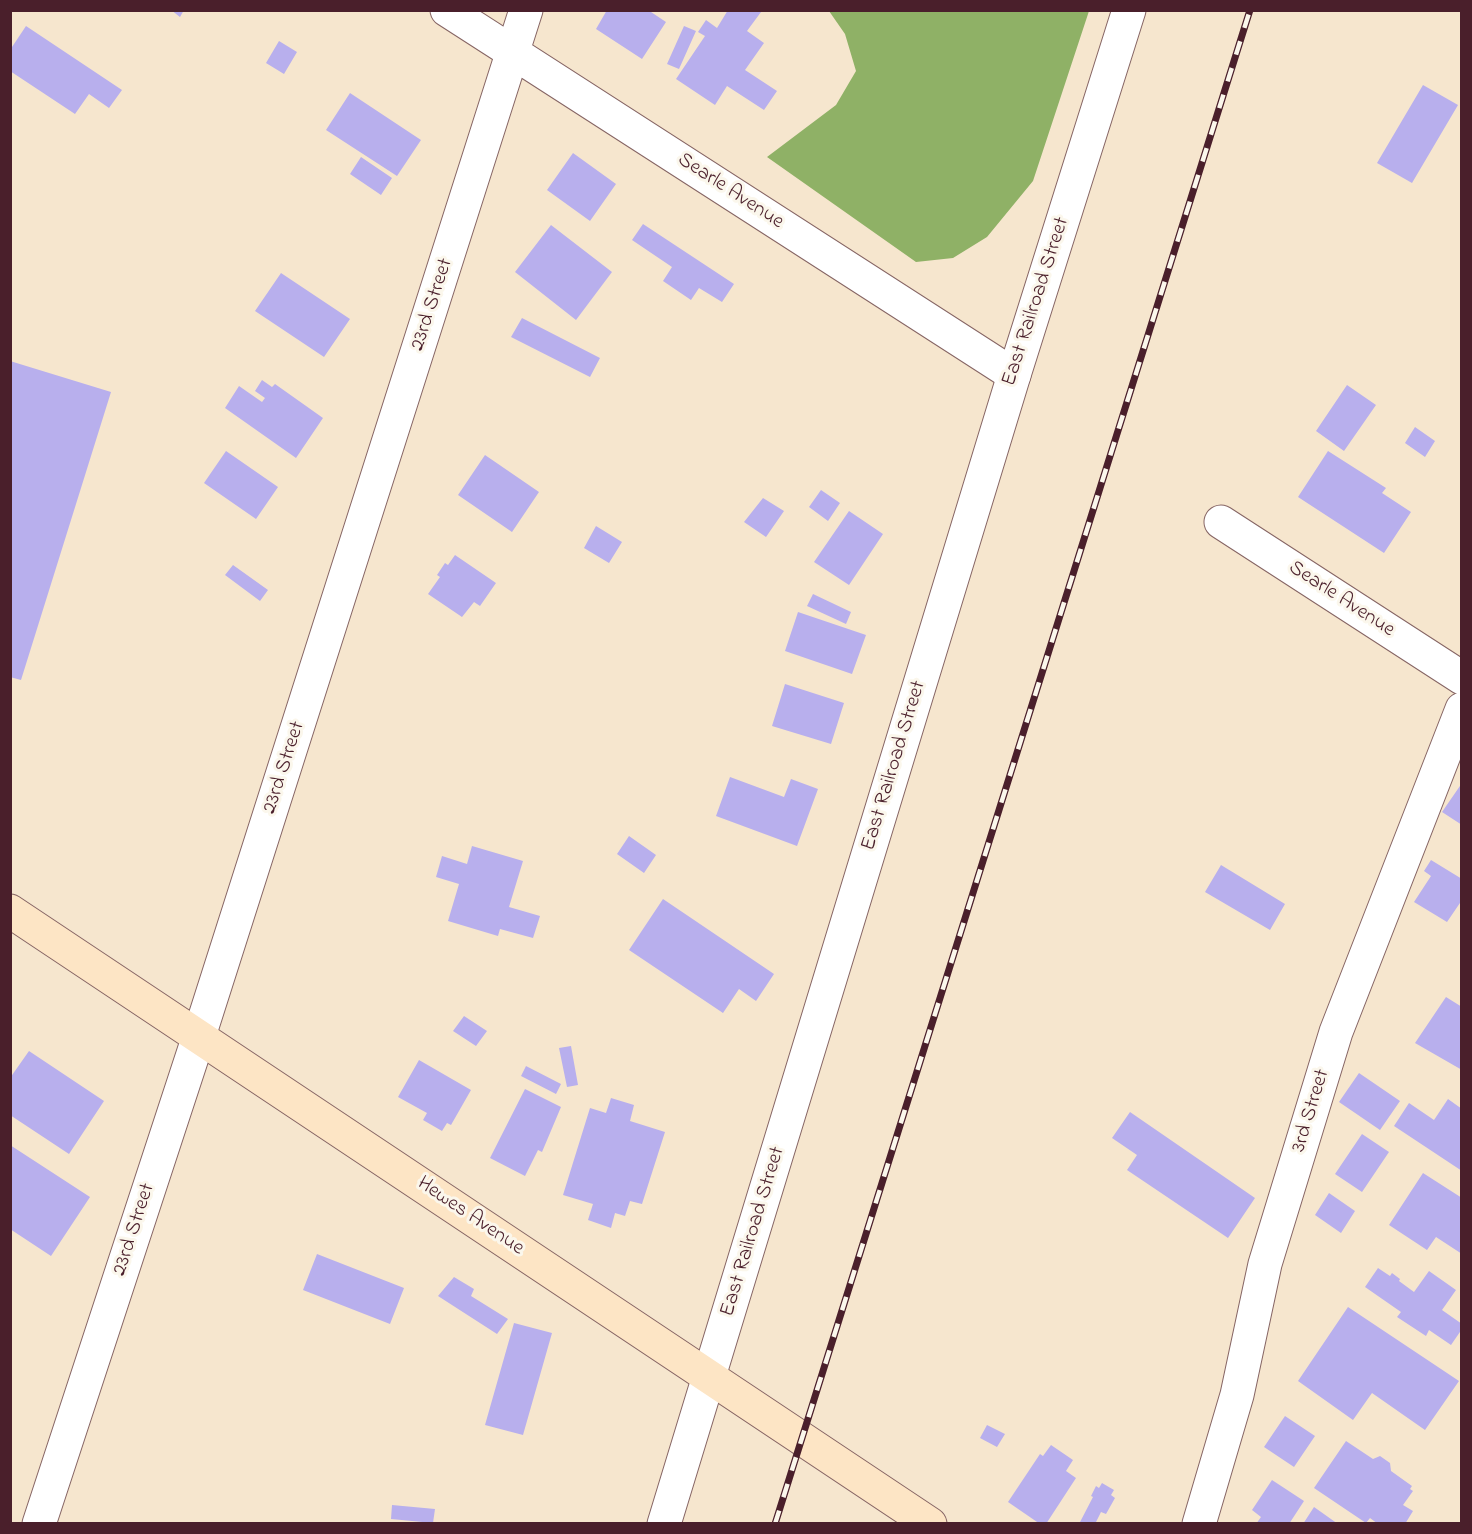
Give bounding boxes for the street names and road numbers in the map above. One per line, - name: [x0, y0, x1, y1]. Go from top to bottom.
- street label: Searle Avenue: [672, 148, 788, 236]
- street label: East Railroad Street: [998, 214, 1076, 390]
- street label: 23rd Street: [406, 256, 460, 354]
- street label: Searle Avenue: [1283, 556, 1399, 644]
- street label: East Railroad Street: [857, 678, 933, 854]
- street label: 23rd Street: [258, 719, 312, 817]
- street label: 3rd Street: [1288, 1067, 1336, 1155]
- street label: East Railroad Street: [716, 1144, 792, 1320]
- street label: Hewes Avenue: [412, 1172, 528, 1262]
- street label: 23rd Street: [108, 1181, 162, 1279]

